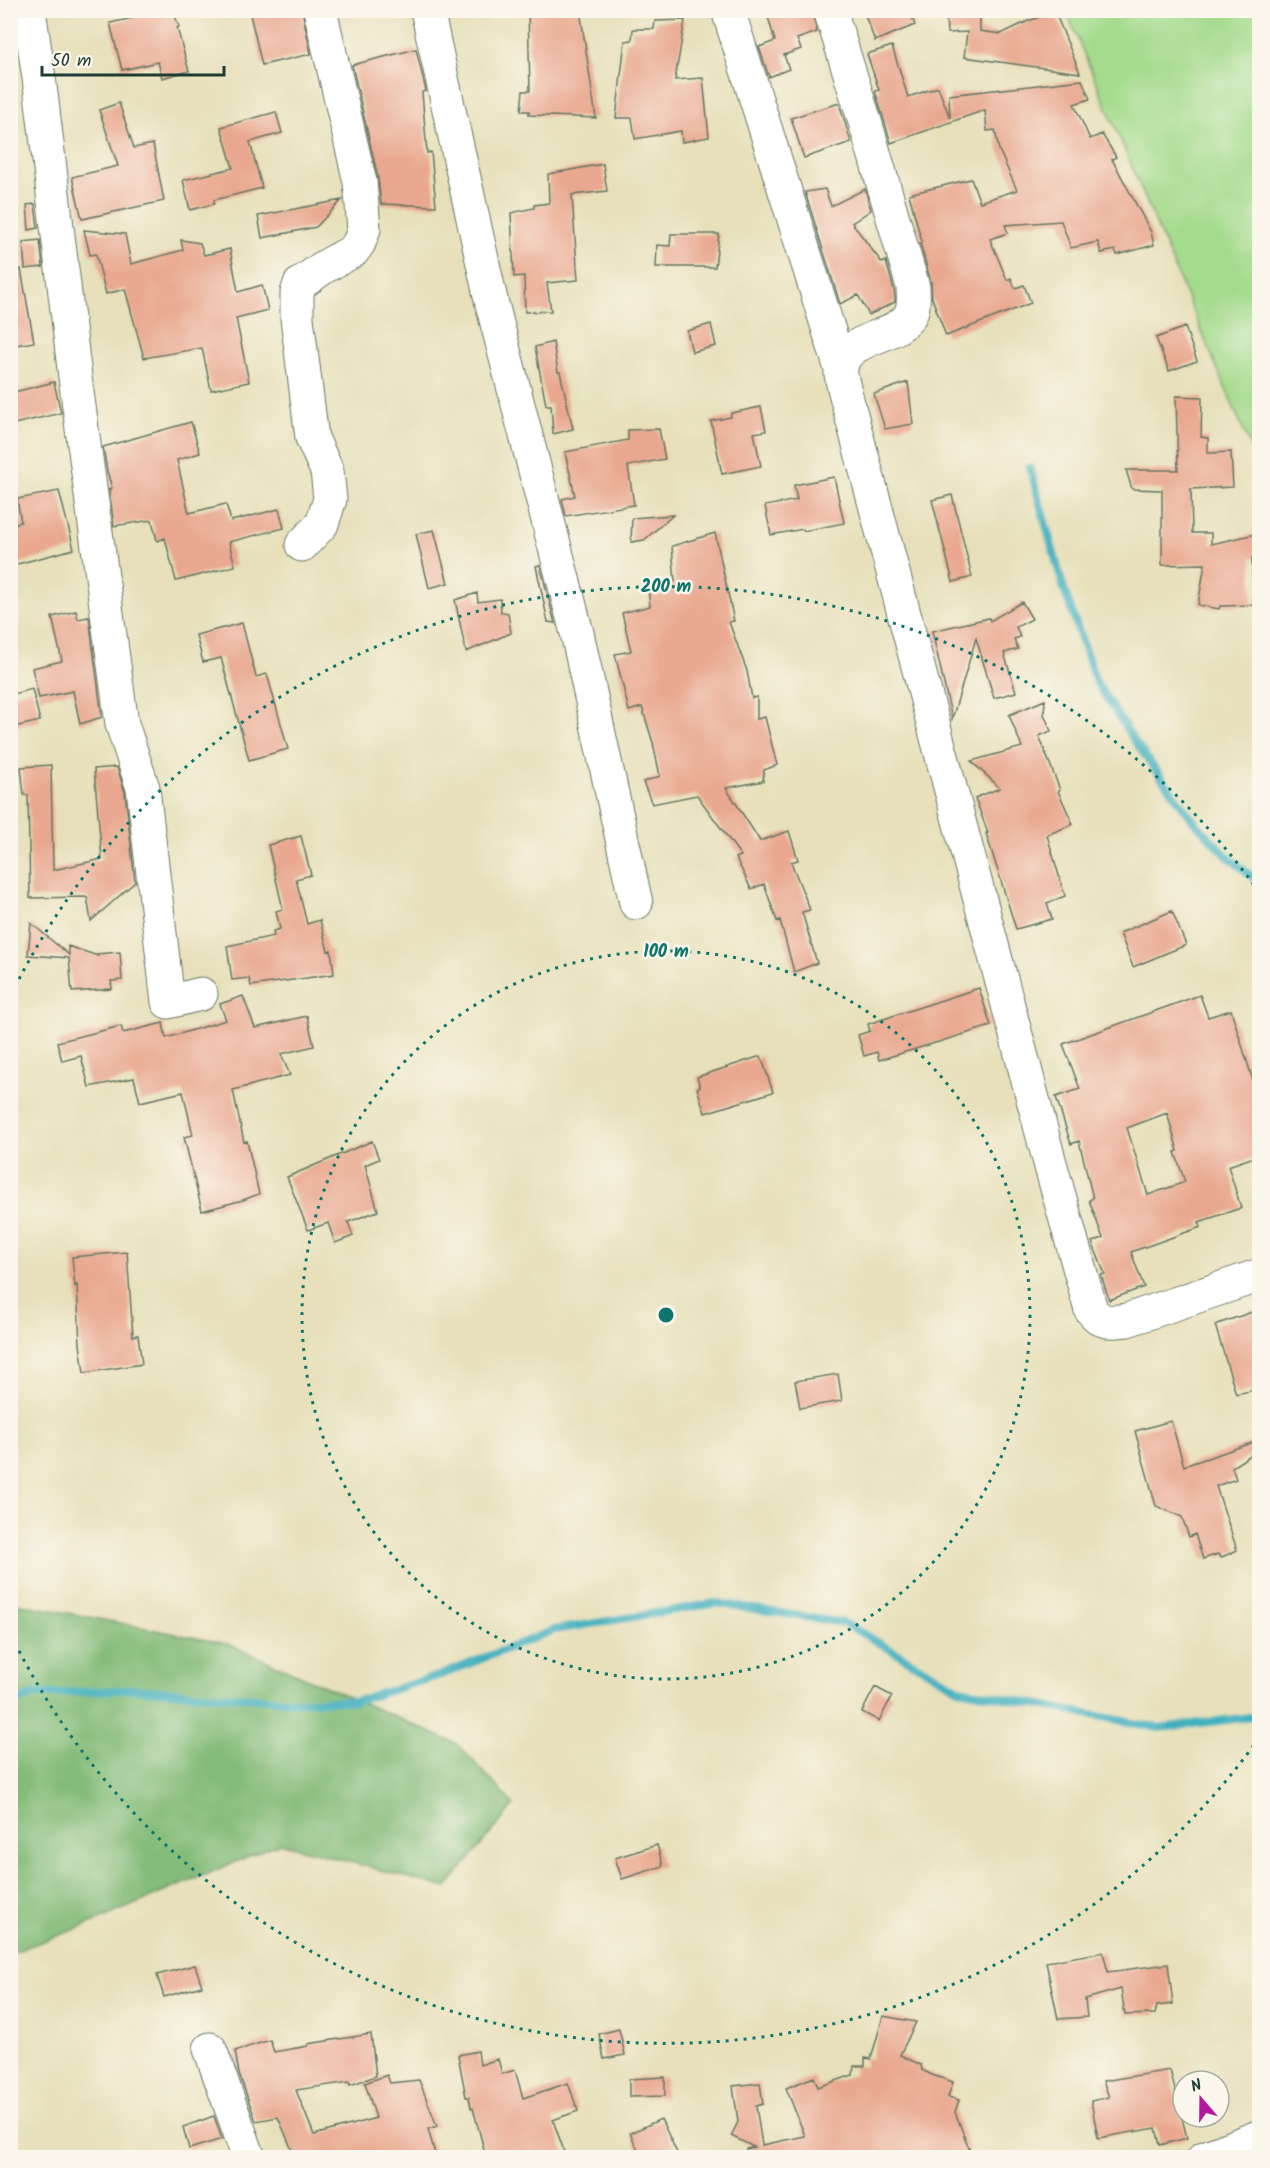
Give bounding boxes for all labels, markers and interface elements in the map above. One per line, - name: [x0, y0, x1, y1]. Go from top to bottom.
- scale bar: [42, 39, 224, 77]
- text: 50 m: [51, 47, 91, 76]
- text: 200 m: [641, 573, 692, 602]
- text: 100 m: [643, 938, 689, 967]
- centre of rings: [656, 1305, 676, 1325]
- north arrow: [1171, 2069, 1231, 2129]
- text: N: [1187, 2073, 1205, 2100]

